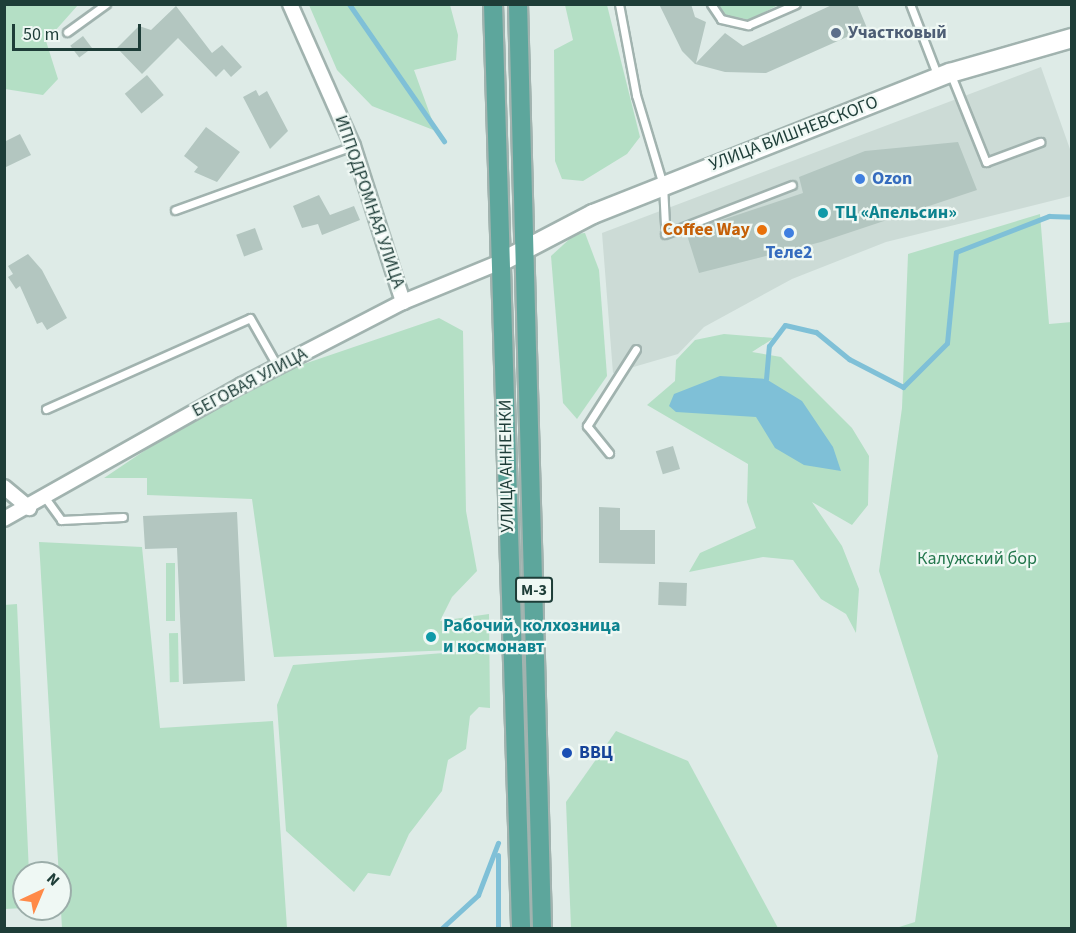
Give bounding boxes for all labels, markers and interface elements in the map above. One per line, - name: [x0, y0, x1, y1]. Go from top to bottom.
- scale bar: [15, 12, 144, 50]
- text: 50 m: [23, 22, 59, 47]
- place label: Участковый: [848, 22, 947, 44]
- marker: Участковый: [829, 26, 843, 40]
- street label: УЛИЦА ВИШНЕВСКОГО: [707, 92, 881, 176]
- street label: ИППОДРОМНАЯ УЛИЦА: [329, 113, 409, 291]
- place label: Ozon: [872, 168, 912, 190]
- marker: Ozon: [853, 172, 867, 186]
- place label: ТЦ «Апельсин»: [835, 202, 957, 224]
- marker: ТЦ «Апельсин»: [816, 206, 830, 220]
- place label: Coffee Way: [662, 219, 750, 241]
- marker: Coffee Way: [755, 223, 769, 237]
- marker: Теле2: [782, 226, 796, 240]
- place label: Теле2: [765, 242, 813, 264]
- street label: БЕГОВАЯ УЛИЦА: [189, 344, 311, 422]
- street label: УЛИЦА АННЕНКИ: [495, 399, 519, 533]
- park label: Калужский бор: [917, 548, 1037, 570]
- road number: М-3: [514, 577, 554, 603]
- place label: Рабочий, колхозница и космонавт: [443, 616, 620, 658]
- marker: Рабочий, колхозница и космонавт: [424, 630, 438, 644]
- place label: ВВЦ: [579, 742, 613, 764]
- marker: ВВЦ: [560, 746, 574, 760]
- north arrow: [12, 861, 72, 921]
- text: N: [42, 868, 65, 891]

